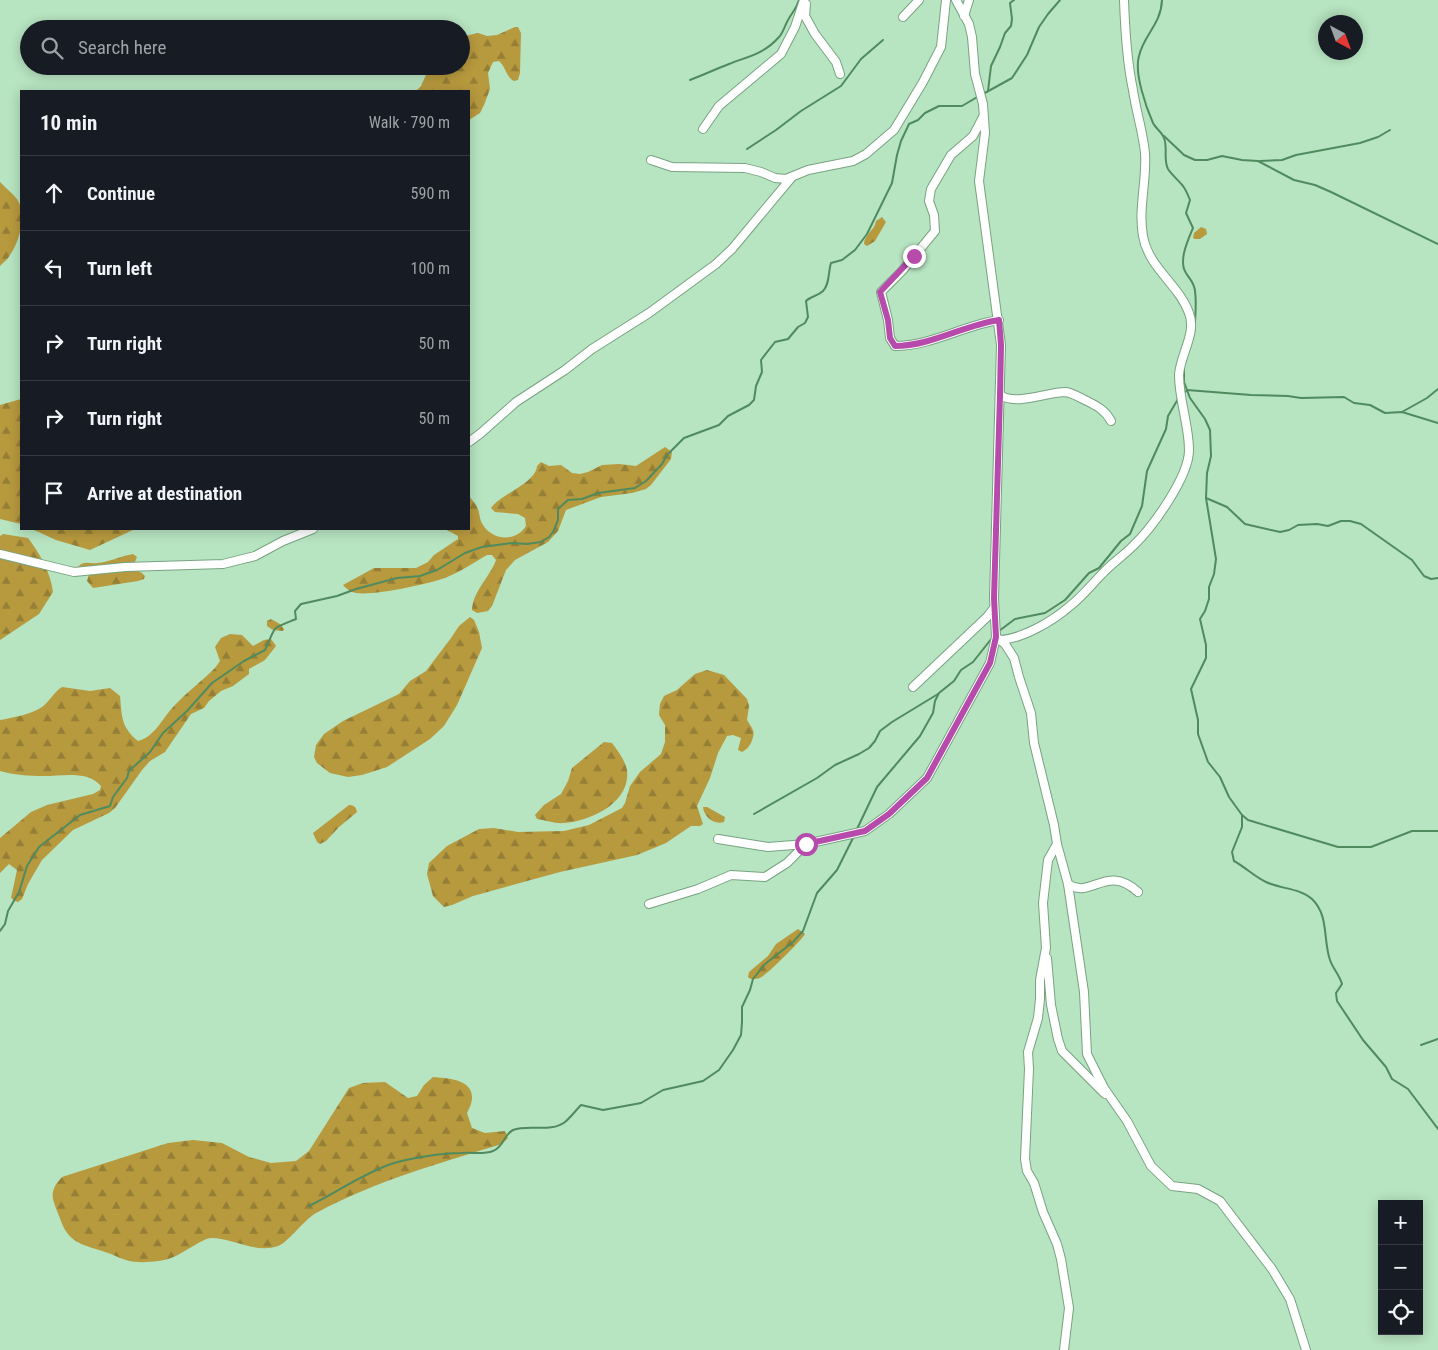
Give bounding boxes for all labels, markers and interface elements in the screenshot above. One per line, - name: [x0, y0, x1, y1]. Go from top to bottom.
- north arrow: [1318, 15, 1363, 60]
- search box: [20, 20, 470, 75]
- icon: search: [38, 34, 66, 62]
- text: Search here: [78, 36, 166, 59]
- text: 10 min: [40, 111, 97, 135]
- text: Walk · 790 m: [369, 113, 450, 132]
- icon: ahead: [40, 179, 68, 207]
- text: Continue: [87, 182, 155, 205]
- text: 590 m: [411, 184, 450, 203]
- route end: [903, 245, 926, 268]
- icon: left: [40, 254, 68, 282]
- text: Turn left: [87, 257, 152, 280]
- text: 100 m: [411, 259, 450, 278]
- icon: right: [40, 329, 68, 357]
- text: Turn right: [87, 332, 162, 355]
- text: 50 m: [418, 334, 450, 353]
- icon: right: [40, 404, 68, 432]
- text: Turn right: [87, 407, 162, 430]
- text: 50 m: [418, 409, 450, 428]
- icon: arrive: [40, 479, 68, 507]
- text: Arrive at destination: [87, 482, 242, 505]
- route start: [795, 833, 818, 856]
- map controls: [1378, 1200, 1423, 1335]
- button: +: [1378, 1200, 1423, 1245]
- button: −: [1378, 1245, 1423, 1290]
- button: locate: [1378, 1290, 1423, 1335]

